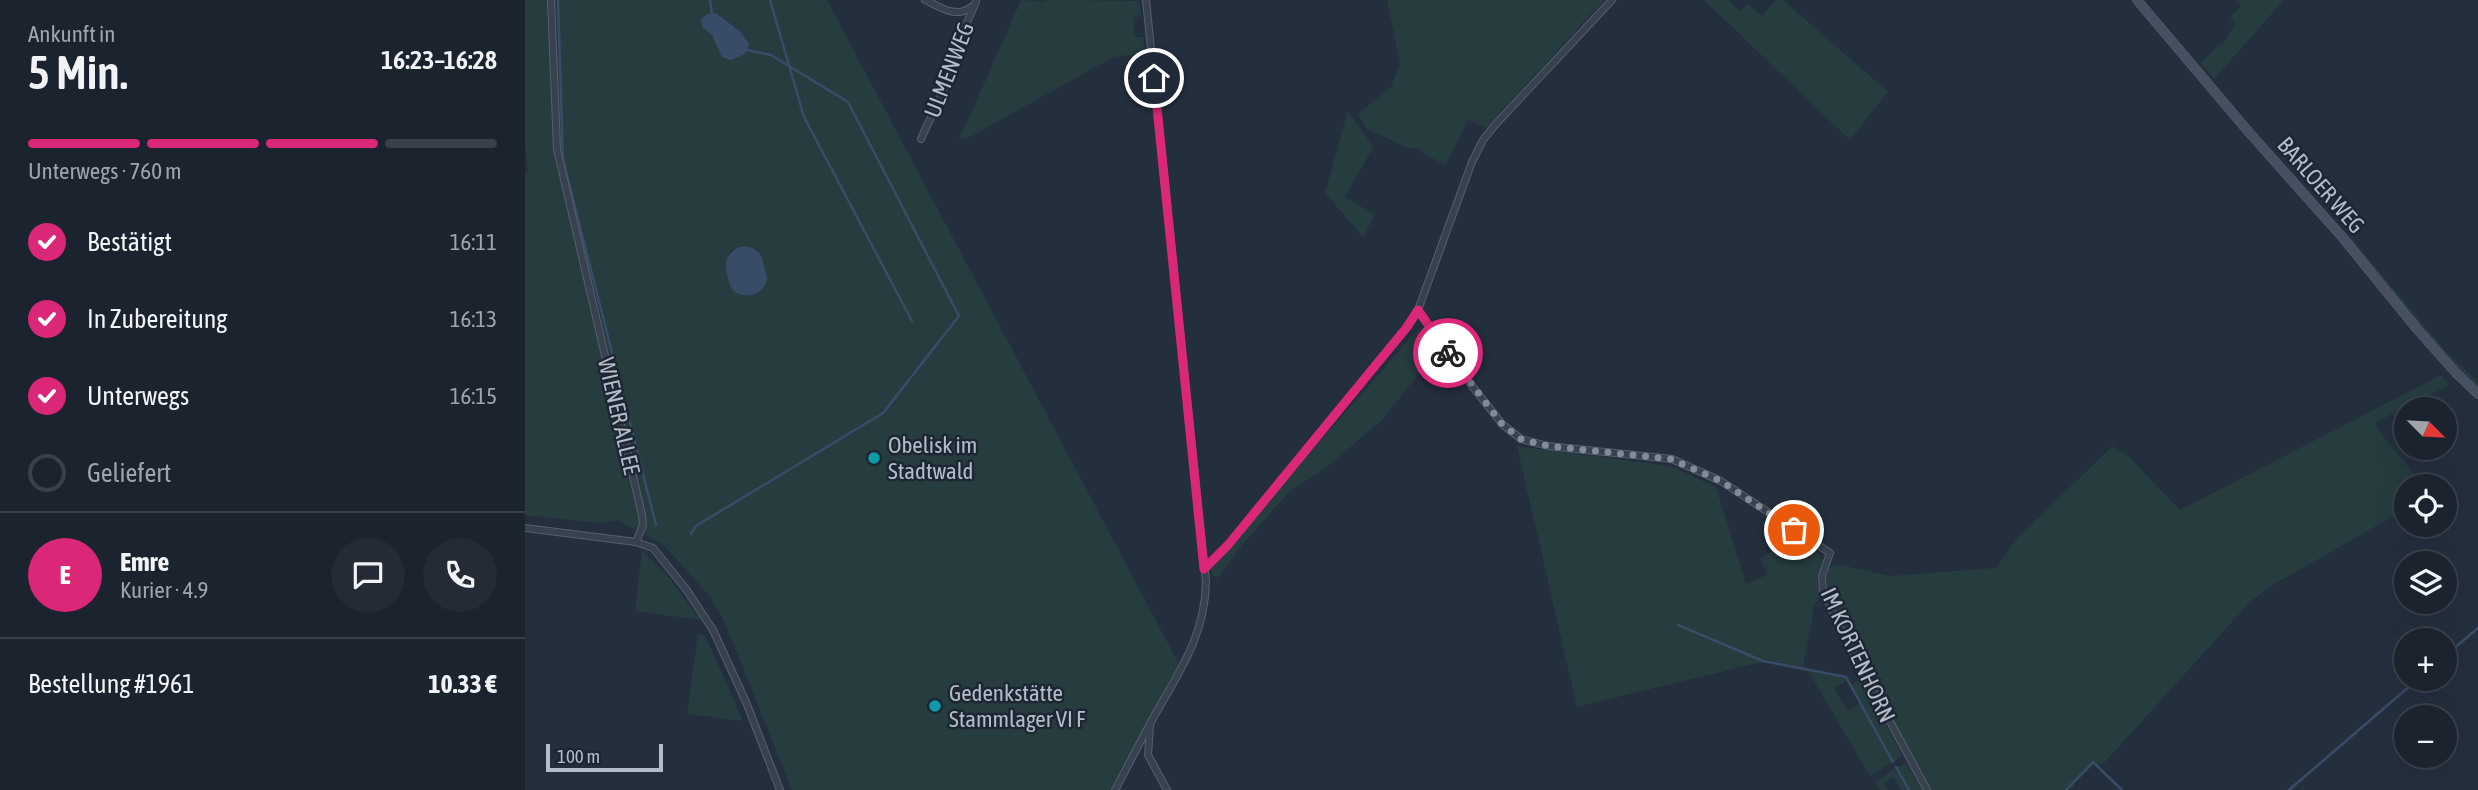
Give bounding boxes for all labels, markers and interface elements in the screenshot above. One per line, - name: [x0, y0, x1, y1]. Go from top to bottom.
- street label: ULMENWEG: [919, 19, 979, 121]
- text: Ankunft in: [28, 21, 115, 47]
- text: 16:23–16:28: [381, 45, 497, 75]
- text: 5 Min.: [28, 46, 128, 99]
- pin: [1124, 48, 1184, 108]
- icon: home: [1135, 59, 1173, 97]
- street label: BARLOER WEG: [2272, 132, 2370, 238]
- text: Unterwegs · 760 m: [28, 158, 182, 184]
- icon: check: [28, 223, 66, 261]
- text: Bestätigt: [87, 227, 172, 257]
- text: 16:11: [450, 229, 497, 255]
- icon: check: [28, 300, 66, 338]
- text: In Zubereitung: [87, 304, 227, 334]
- text: 16:13: [450, 306, 497, 332]
- courier: [1413, 318, 1483, 388]
- icon: bike: [1429, 334, 1467, 372]
- street label: WIENER ALLEE: [593, 355, 645, 477]
- icon: check: [28, 377, 66, 415]
- text: Unterwegs: [87, 381, 189, 411]
- text: 16:15: [450, 383, 497, 409]
- north arrow: [2394, 397, 2457, 460]
- map controls: [2394, 397, 2457, 768]
- place label: Obelisk im Stadtwald: [888, 432, 977, 484]
- marker: Obelisk im Stadtwald: [866, 450, 882, 466]
- text: Geliefert: [87, 458, 171, 488]
- button: locate: [2394, 474, 2457, 537]
- pin: [1764, 500, 1824, 560]
- icon: bag: [1775, 511, 1813, 549]
- button: chat: [331, 538, 405, 612]
- button: phone: [423, 538, 497, 612]
- text: Emre: [120, 547, 169, 577]
- button: layers: [2394, 551, 2457, 614]
- text: E: [59, 560, 71, 590]
- text: Kurier · 4.9: [120, 577, 208, 603]
- street label: IM KORTENHORN: [1816, 584, 1900, 726]
- button: +: [2394, 628, 2457, 691]
- text: Bestellung #1961: [28, 669, 194, 699]
- text: 10.33 €: [428, 669, 497, 699]
- place label: Gedenkstätte Stammlager VI F: [949, 680, 1086, 732]
- marker: Gedenkstätte Stammlager VI F: [927, 698, 943, 714]
- button: −: [2394, 705, 2457, 768]
- scale bar: [546, 741, 663, 773]
- text: 100 m: [557, 745, 600, 767]

